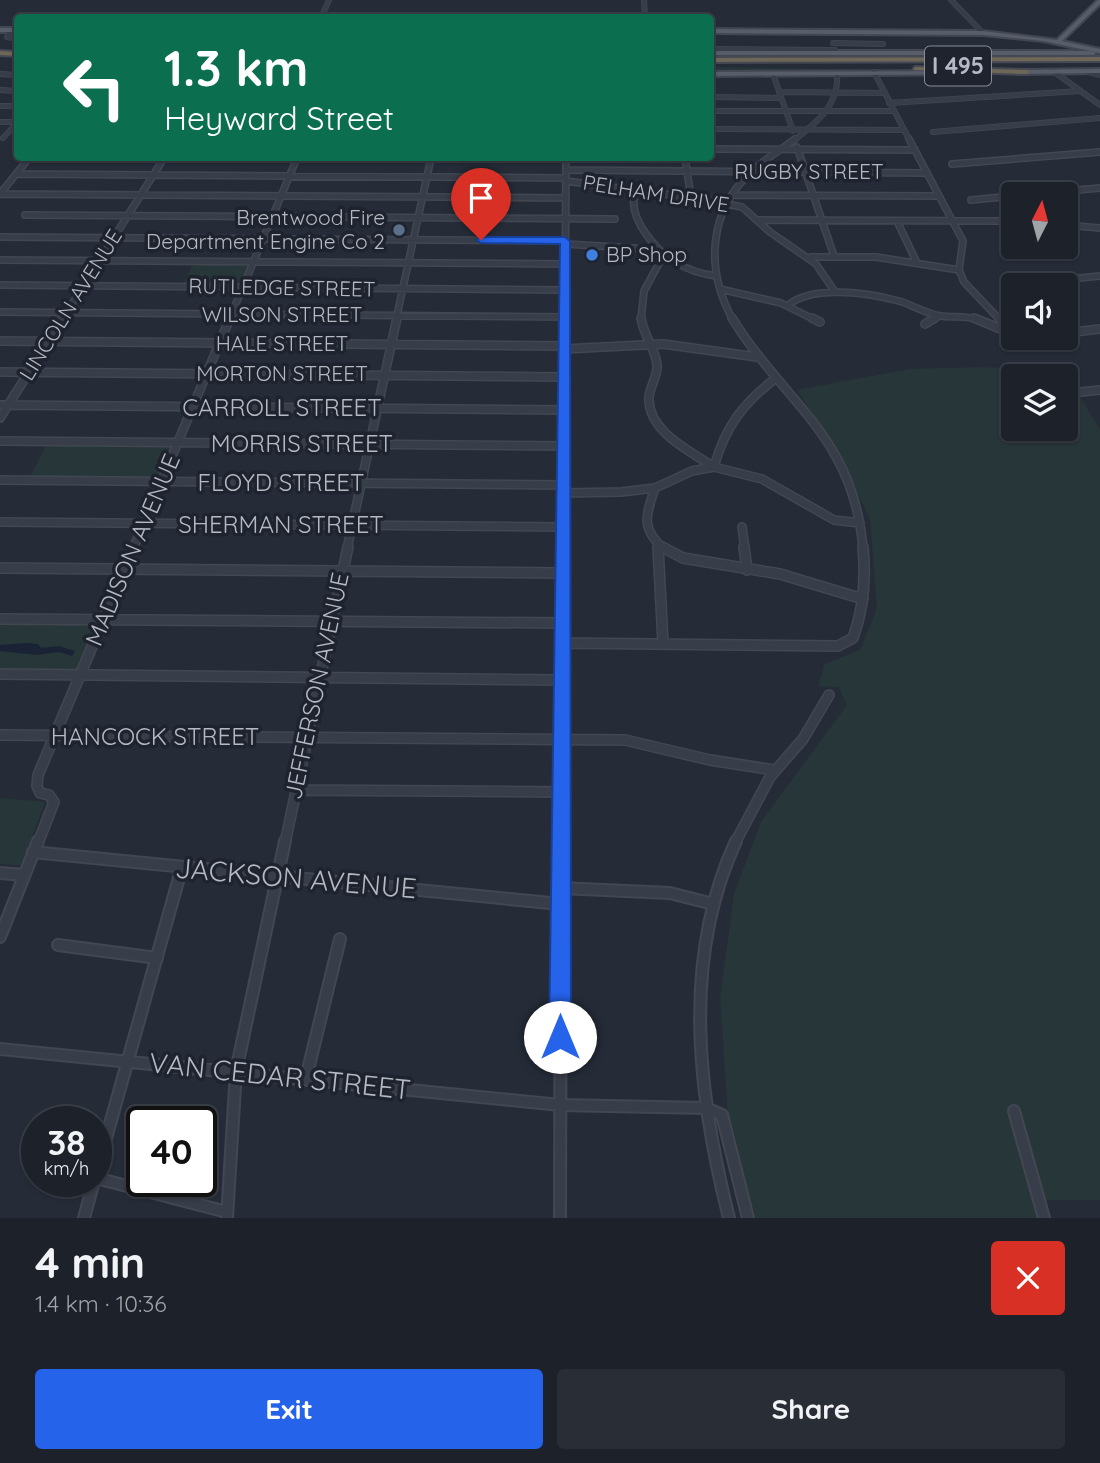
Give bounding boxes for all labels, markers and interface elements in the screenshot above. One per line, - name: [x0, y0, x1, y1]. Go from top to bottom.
- text: 1.3 km: [164, 37, 308, 98]
- icon: left: [49, 42, 140, 133]
- road number: I 495: [925, 46, 991, 86]
- text: Heyward Street: [164, 98, 394, 138]
- street label: RUGBY STREET: [734, 158, 884, 184]
- pin: [451, 168, 511, 240]
- street label: PELHAM DRIVE: [581, 169, 731, 217]
- icon: arrive: [462, 179, 500, 217]
- north arrow: [1001, 182, 1078, 259]
- map controls: [1001, 182, 1078, 441]
- place label: Brentwood Fire Department Engine Co 2: [146, 204, 385, 254]
- marker: Brentwood Fire Department Engine Co 2: [391, 222, 407, 238]
- street label: LINCOLN AVENUE: [13, 224, 127, 385]
- place label: BP Shop: [606, 241, 687, 267]
- marker: BP Shop: [584, 247, 600, 263]
- street label: RUTLEDGE STREET: [188, 272, 376, 302]
- button: sound: [1001, 273, 1078, 350]
- street label: WILSON STREET: [202, 301, 362, 327]
- street label: HALE STREET: [216, 330, 348, 356]
- street label: MORTON STREET: [196, 360, 368, 386]
- button: layers: [1001, 364, 1078, 441]
- street label: CARROLL STREET: [182, 392, 382, 422]
- street label: MORRIS STREET: [211, 428, 393, 458]
- street label: MADISON AVENUE: [78, 449, 186, 650]
- street label: FLOYD STREET: [198, 467, 364, 497]
- street label: SHERMAN STREET: [178, 509, 384, 539]
- street label: JEFFERSON AVENUE: [277, 570, 355, 802]
- street label: HANCOCK STREET: [51, 721, 259, 751]
- street label: JACKSON AVENUE: [174, 850, 418, 905]
- position arrow: [523, 1000, 597, 1074]
- street label: VAN CEDAR STREET: [148, 1044, 412, 1107]
- speed limit sign: 40: [126, 1106, 217, 1197]
- text: 38: [48, 1120, 85, 1164]
- text: km/h: [44, 1157, 89, 1180]
- text: 4 min: [35, 1236, 145, 1289]
- button: close: [991, 1241, 1065, 1315]
- text: 1.4 km · 10:36: [35, 1289, 167, 1318]
- button: Exit: [35, 1369, 543, 1449]
- button: Share: [557, 1369, 1065, 1449]

